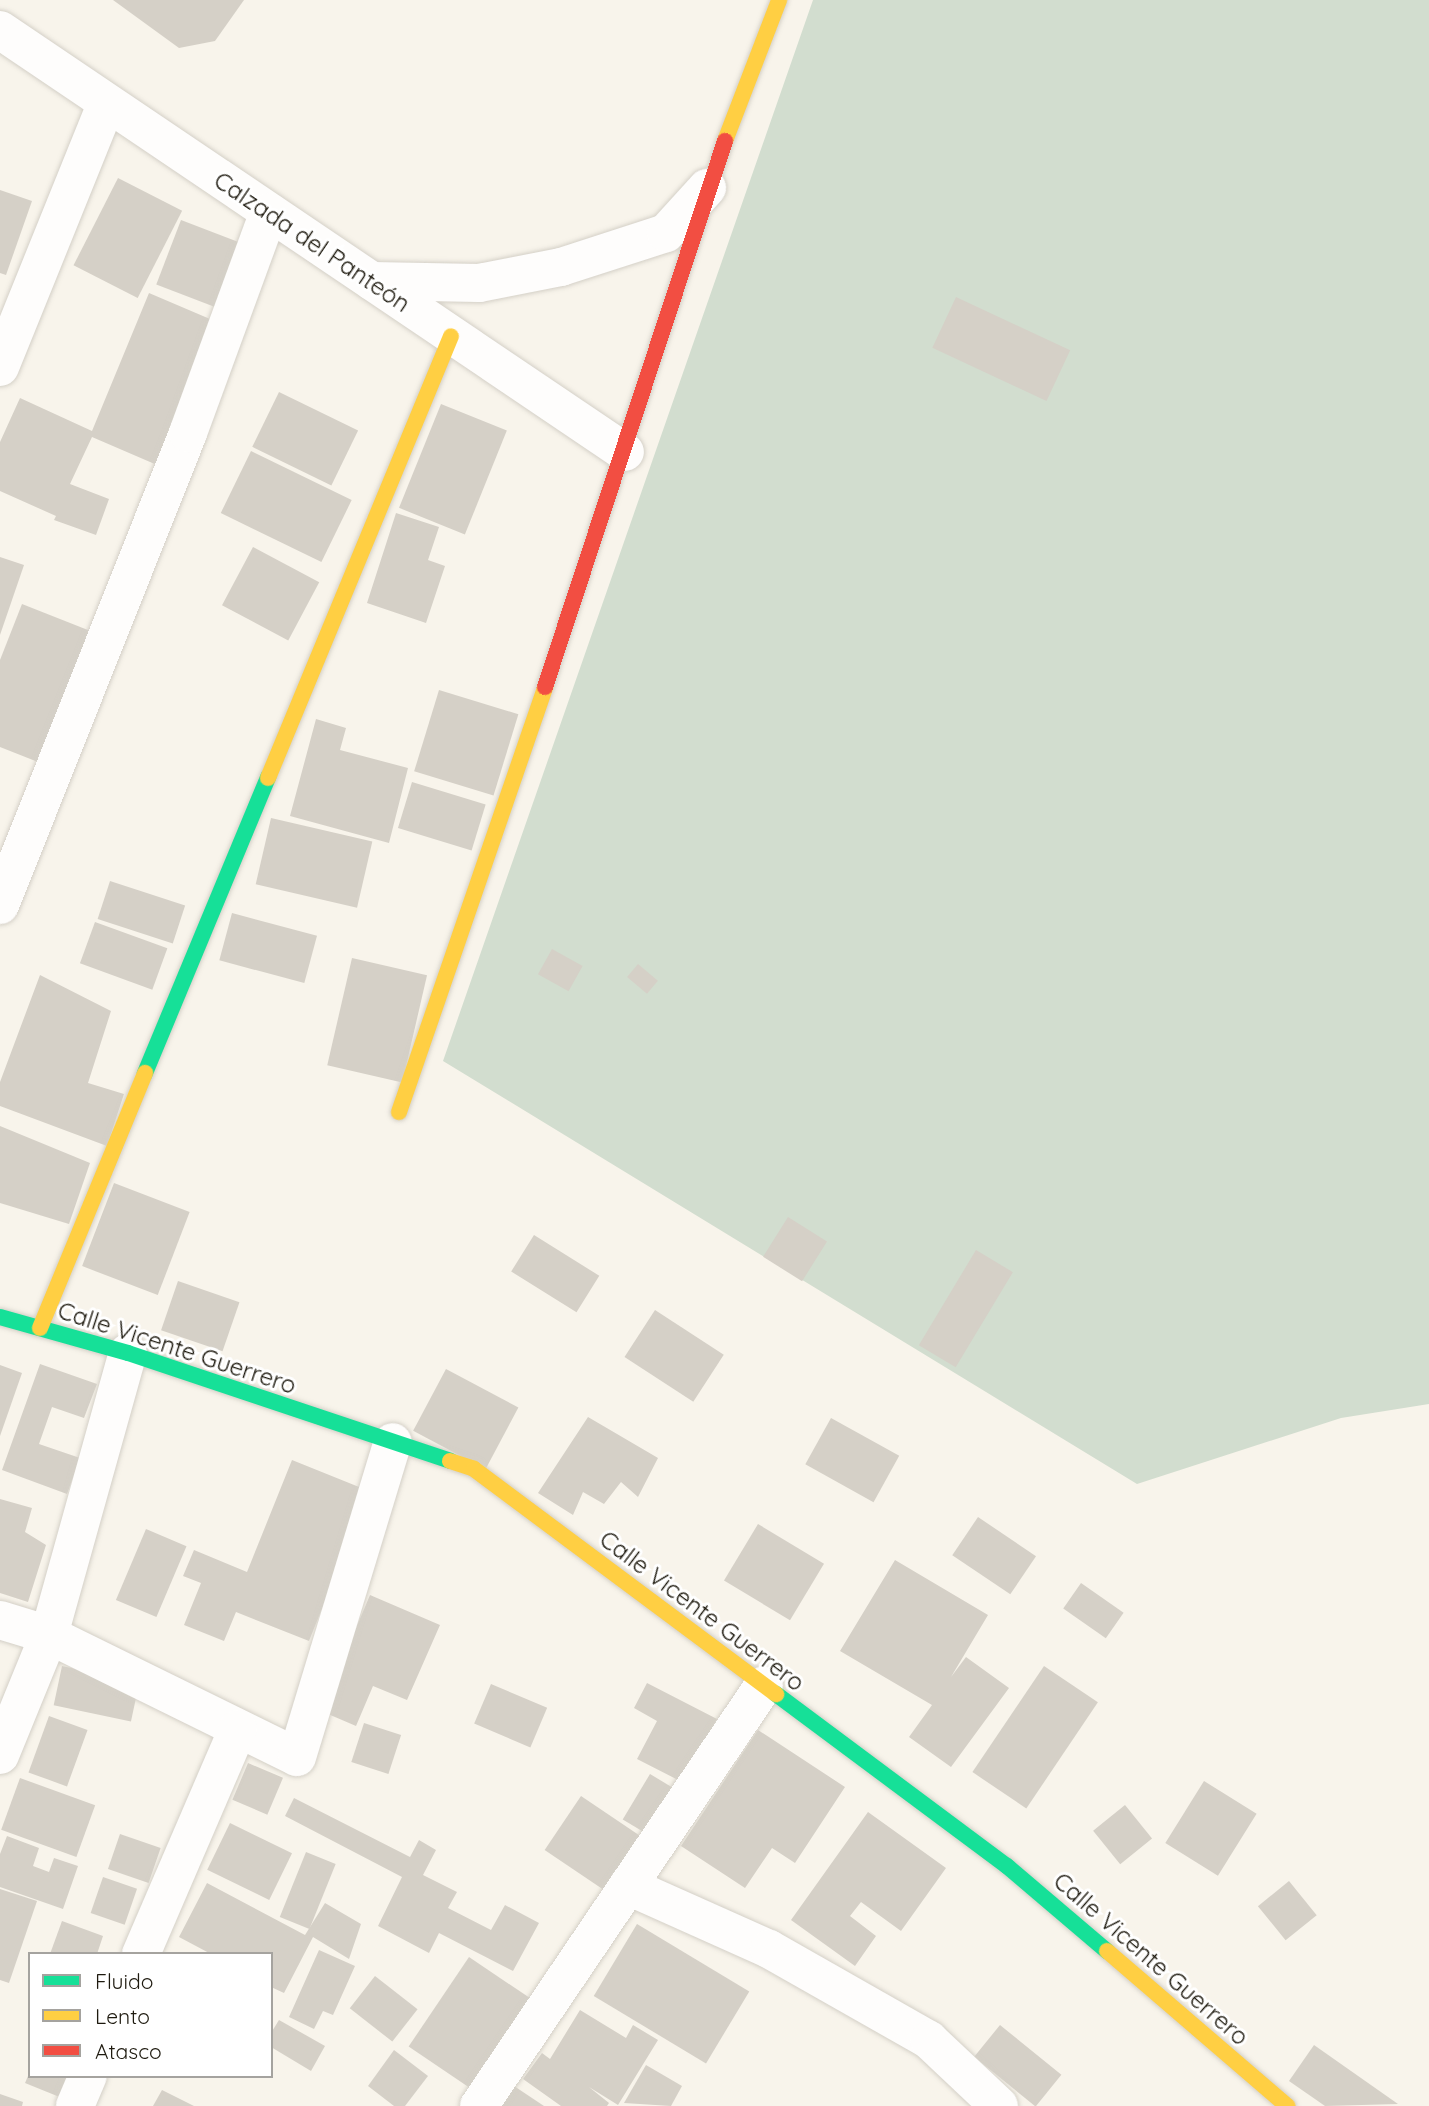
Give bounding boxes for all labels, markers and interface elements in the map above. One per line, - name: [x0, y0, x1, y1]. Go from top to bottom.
- street label: Calzada del Panteón: [209, 166, 415, 318]
- street label: Calle Vicente Guerrero: [54, 1296, 300, 1400]
- street label: Calle Vicente Guerrero: [594, 1525, 810, 1697]
- street label: Calle Vicente Guerrero: [1048, 1867, 1254, 2051]
- legend: [28, 1952, 273, 2078]
- text: Fluido: [95, 1968, 153, 1994]
- text: Lento: [95, 2003, 150, 2029]
- text: Atasco: [95, 2038, 162, 2064]

